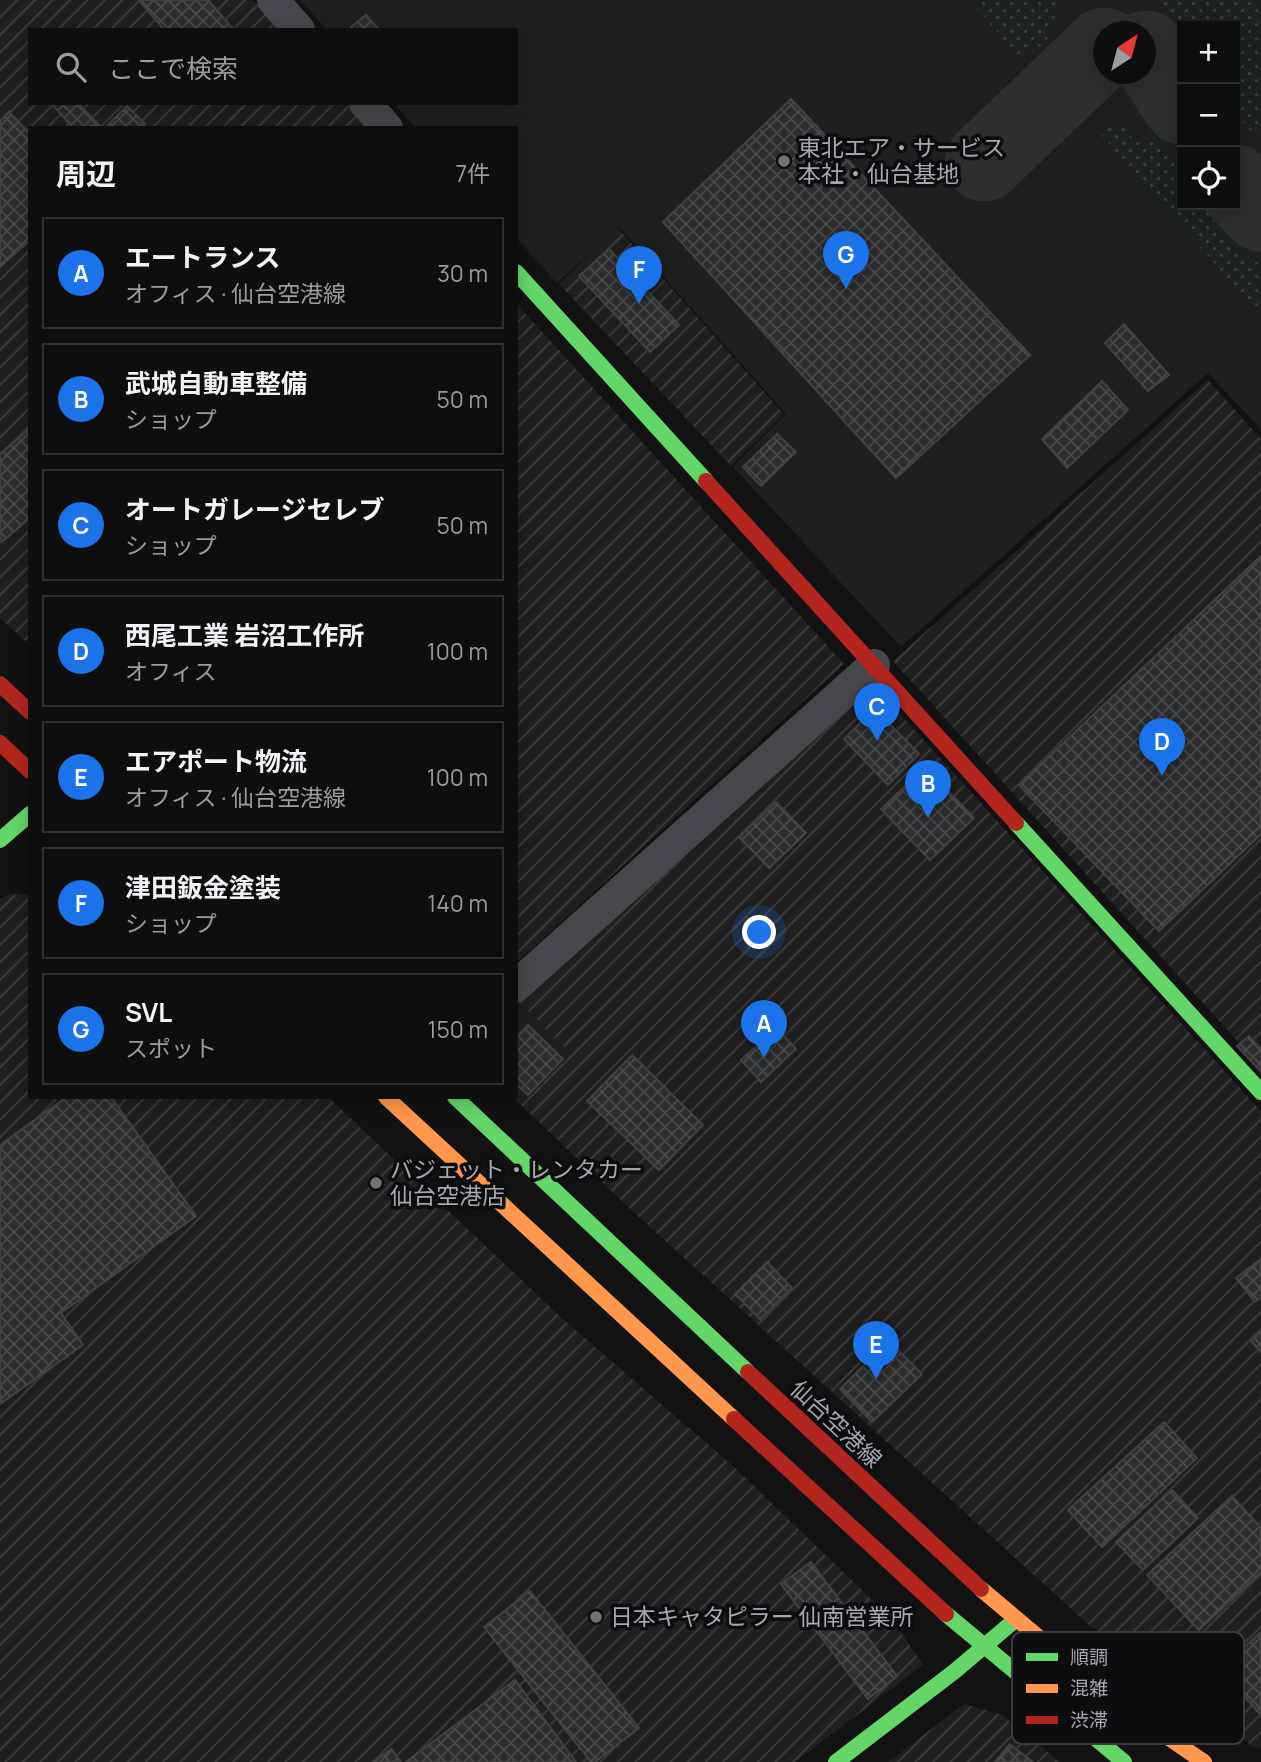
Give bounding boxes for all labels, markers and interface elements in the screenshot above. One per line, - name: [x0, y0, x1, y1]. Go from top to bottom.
- north arrow: [1093, 21, 1156, 84]
- map controls: [1177, 21, 1240, 210]
- button: +: [1177, 21, 1240, 84]
- search box: [28, 28, 518, 105]
- icon: search: [52, 48, 90, 86]
- text: ここで検索: [108, 50, 238, 86]
- button: −: [1177, 84, 1240, 147]
- place label: 東北エア・サービス 本社・仙台基地: [798, 131, 1005, 189]
- button: locate: [1177, 147, 1240, 210]
- text: 周辺: [56, 153, 116, 194]
- marker: 東北エア・サービス 本社・仙台基地: [776, 153, 792, 169]
- text: 7件: [455, 157, 490, 189]
- pin: G: [823, 231, 869, 289]
- text: エートランス: [125, 239, 280, 275]
- pin: F: [616, 246, 662, 304]
- text: A: [73, 257, 89, 289]
- text: 30 m: [437, 257, 488, 289]
- text: オフィス · 仙台空港線: [125, 277, 346, 309]
- text: 武城自動車整備: [125, 365, 307, 401]
- text: B: [74, 383, 88, 415]
- text: 50 m: [437, 383, 488, 415]
- text: ショップ: [125, 403, 217, 435]
- text: オートガレージセレブ: [125, 491, 384, 527]
- text: C: [73, 509, 90, 541]
- text: 50 m: [437, 509, 488, 541]
- text: ショップ: [125, 529, 217, 561]
- text: 西尾工業 岩沼工作所: [125, 617, 364, 653]
- text: D: [73, 635, 89, 667]
- text: 100 m: [427, 635, 488, 667]
- text: オフィス: [125, 655, 217, 687]
- pin: C: [854, 683, 900, 741]
- pin: D: [1139, 718, 1185, 776]
- text: エアポート物流: [125, 743, 307, 779]
- pin: B: [905, 760, 951, 818]
- text: E: [74, 761, 88, 793]
- text: 100 m: [427, 761, 488, 793]
- text: オフィス · 仙台空港線: [125, 781, 346, 813]
- text: 津田鈑金塗装: [125, 869, 281, 905]
- text: F: [75, 887, 87, 919]
- text: 140 m: [427, 887, 488, 919]
- text: ショップ: [125, 907, 217, 939]
- your location: [742, 915, 776, 949]
- text: SVL: [125, 994, 172, 1030]
- pin: A: [741, 1000, 787, 1058]
- text: G: [73, 1013, 89, 1045]
- text: 150 m: [428, 1013, 488, 1045]
- text: スポット: [125, 1032, 217, 1064]
- place label: バジェット・レンタカー 仙台空港店: [390, 1153, 643, 1211]
- marker: バジェット・レンタカー 仙台空港店: [368, 1175, 384, 1191]
- pin: E: [853, 1321, 899, 1379]
- street label: 仙台空港線: [784, 1372, 890, 1474]
- place label: 日本キャタピラー 仙南営業所: [610, 1600, 914, 1632]
- marker: 日本キャタピラー 仙南営業所: [588, 1609, 604, 1625]
- legend: [1012, 1632, 1244, 1744]
- text: 順調: [1070, 1644, 1108, 1670]
- text: 混雑: [1070, 1675, 1108, 1701]
- text: 渋滞: [1070, 1707, 1108, 1733]

